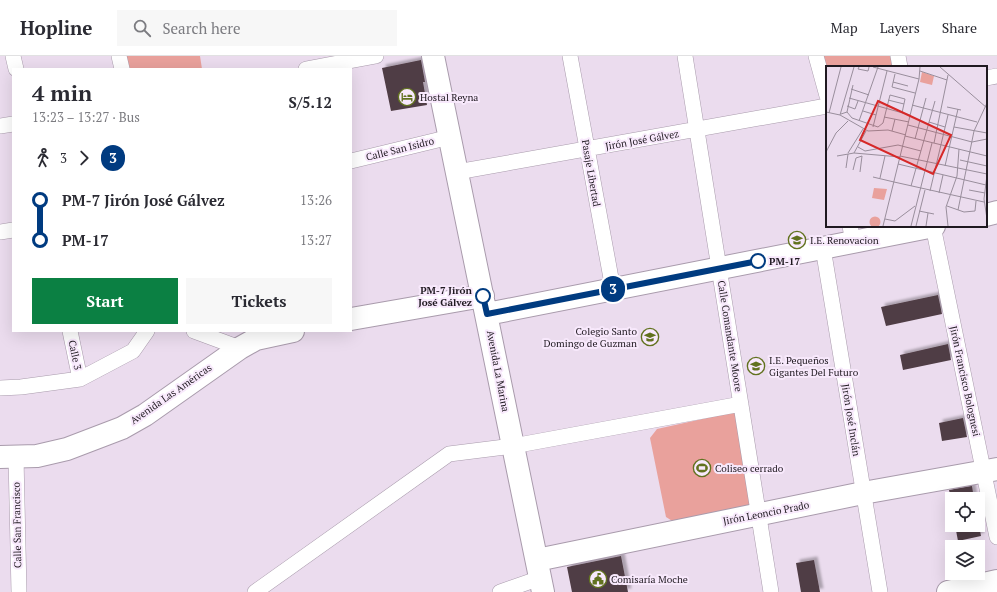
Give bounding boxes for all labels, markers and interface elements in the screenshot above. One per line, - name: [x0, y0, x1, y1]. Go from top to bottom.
- search box: [117, 10, 397, 46]
- text: Hopline: [20, 15, 93, 40]
- icon: search: [131, 17, 153, 39]
- text: Search here: [163, 18, 241, 38]
- text: Map: [831, 18, 858, 37]
- text: Layers: [880, 18, 920, 37]
- text: Share: [942, 18, 977, 37]
- inset map: [826, 66, 987, 227]
- text: 4 min: [32, 78, 92, 107]
- hotel icon: Hostal Reyna: [397, 87, 417, 107]
- place label: Hostal Reyna: [420, 91, 478, 104]
- text: S/5.12: [289, 92, 332, 112]
- text: 13:23 – 13:27 · Bus: [32, 108, 140, 126]
- street label: Jirón José Gálvez: [604, 127, 680, 153]
- street label: Calle San Isidro: [365, 134, 436, 164]
- street label: Pasaje Libertad: [579, 138, 603, 208]
- icon: walk: [32, 147, 54, 169]
- icon: forward: [73, 147, 95, 169]
- text: 3: [109, 148, 117, 167]
- text: 3: [60, 149, 67, 167]
- text: PM-7 Jirón José Gálvez: [62, 190, 225, 210]
- text: 13:26: [300, 191, 332, 209]
- text: PM-17: [62, 230, 109, 250]
- school or university icon: I.E. Renovacion: [787, 230, 807, 250]
- text: 13:27: [300, 231, 332, 249]
- place label: I.E. Renovacion: [810, 234, 879, 247]
- marker: PM-17: [750, 253, 766, 269]
- place label: PM-17: [769, 255, 800, 268]
- line badge: 3: [600, 276, 626, 302]
- button: Start: [32, 278, 178, 324]
- button: Tickets: [186, 278, 332, 324]
- text: 3: [609, 279, 617, 298]
- street label: Calle Comandante Moore: [715, 279, 745, 393]
- place label: PM-7 Jirón José Gálvez: [418, 284, 473, 309]
- marker: PM-7 Jirón José Gálvez: [475, 288, 491, 304]
- place label: Colegio Santo Domingo de Guzman: [543, 325, 637, 350]
- street label: Jirón Francisco Bolognesi: [947, 325, 983, 437]
- school or university icon: Colegio Santo Domingo de Guzman: [640, 327, 660, 347]
- street label: Avenida La Marina: [484, 329, 512, 413]
- street label: Calle 3: [65, 339, 85, 371]
- place label: I.E. Pequeños Gigantes Del Futuro: [769, 354, 859, 379]
- school or university icon: I.E. Pequeños Gigantes Del Futuro: [746, 356, 766, 376]
- street label: Avenida Las Américas: [128, 361, 214, 427]
- street label: Jirón José Inclán: [839, 383, 863, 457]
- sports icon: Coliseo cerrado: [692, 458, 712, 478]
- place label: Coliseo cerrado: [715, 462, 784, 475]
- street label: Calle San Francisco: [10, 481, 24, 568]
- map controls: [945, 492, 985, 580]
- button: locate: [945, 492, 985, 532]
- street label: Jirón Leoncio Prado: [722, 498, 811, 528]
- button: layers: [945, 540, 985, 580]
- public building icon: Comisaría Moche: [588, 569, 608, 589]
- place label: Comisaría Moche: [611, 573, 688, 586]

